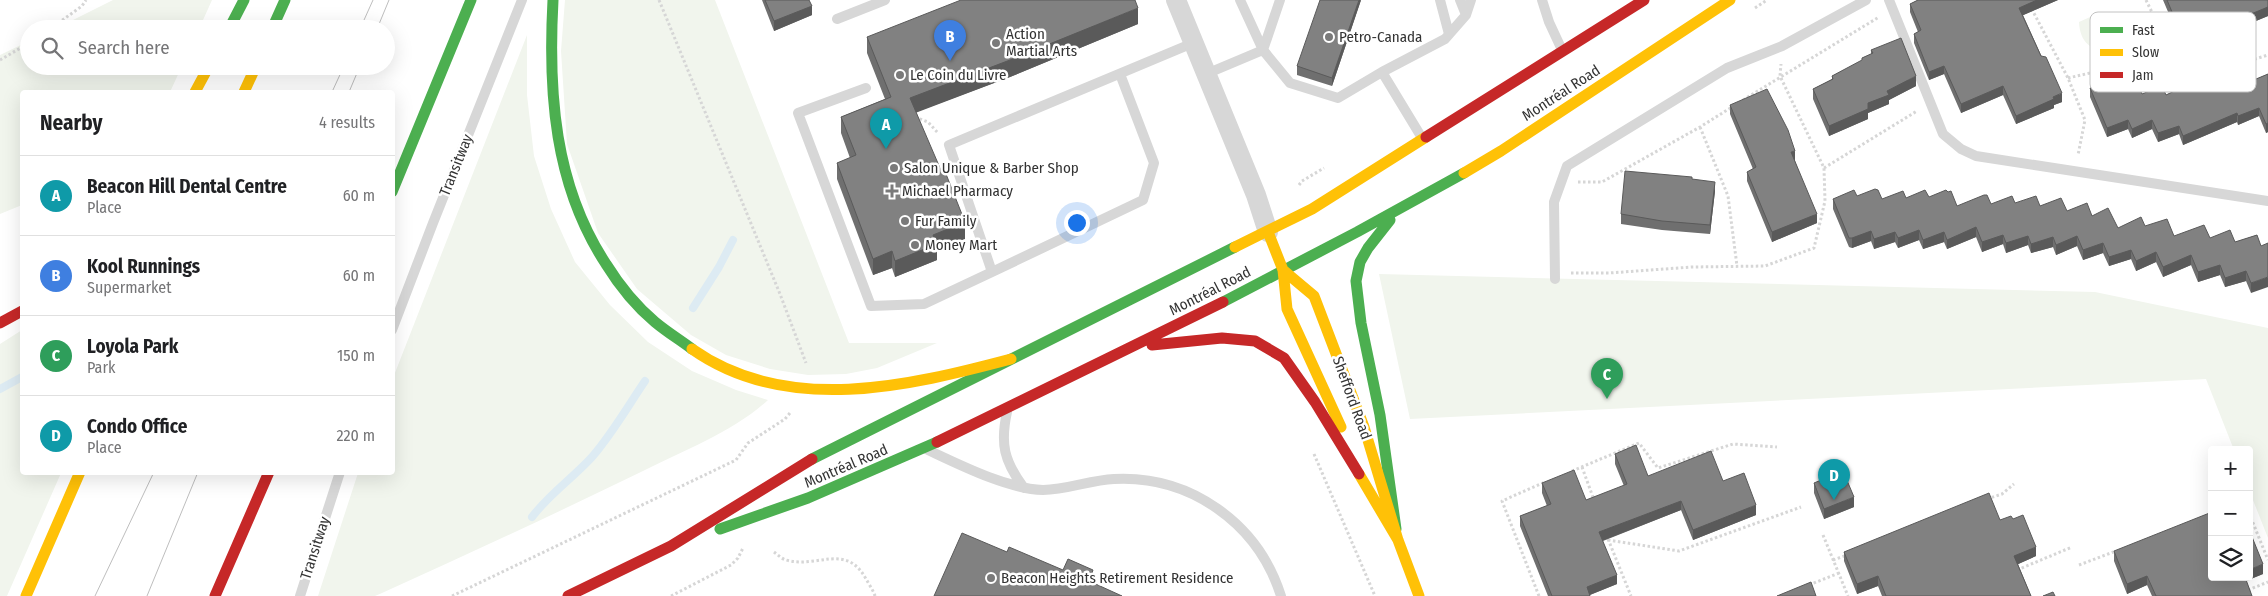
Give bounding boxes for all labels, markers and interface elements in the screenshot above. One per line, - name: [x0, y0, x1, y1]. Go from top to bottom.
- legend: [2090, 12, 2256, 92]
- search box: [20, 20, 395, 75]
- pin: B: [934, 20, 966, 61]
- text: Fast: [2132, 22, 2155, 39]
- place label: Action Martial Arts: [1006, 25, 1077, 60]
- place label: Petro-Canada: [1339, 28, 1422, 46]
- marker: Petro-Canada: [1323, 31, 1335, 43]
- icon: search: [38, 34, 66, 62]
- text: Search here: [78, 36, 170, 59]
- marker: Action Martial Arts: [990, 37, 1002, 49]
- text: Slow: [2132, 44, 2159, 61]
- street label: Montréal Road: [1519, 61, 1603, 125]
- place label: Le Coin du Livre: [910, 66, 1006, 84]
- text: Jam: [2132, 67, 2153, 84]
- marker: Le Coin du Livre: [894, 69, 906, 81]
- pin: A: [870, 108, 902, 149]
- text: Nearby: [40, 110, 102, 136]
- text: 4 results: [319, 113, 375, 132]
- street label: Transitway: [435, 131, 477, 199]
- place label: Salon Unique & Barber Shop: [904, 159, 1079, 177]
- marker: Salon Unique & Barber Shop: [888, 162, 900, 174]
- text: Beacon Hill Dental Centre: [87, 175, 287, 198]
- place label: Michael Pharmacy: [902, 182, 1013, 200]
- marker: Michael Pharmacy: [886, 185, 898, 197]
- text: A: [52, 186, 60, 205]
- text: 60 m: [343, 186, 375, 205]
- text: Place: [87, 198, 122, 217]
- your location: [1064, 210, 1090, 236]
- place label: Fur Family: [915, 212, 977, 230]
- marker: Fur Family: [899, 215, 911, 227]
- place label: Money Mart: [925, 236, 997, 254]
- marker: Money Mart: [909, 239, 921, 251]
- text: Kool Runnings: [87, 255, 200, 278]
- street label: Montréal Road: [1166, 263, 1254, 319]
- text: B: [52, 266, 60, 285]
- text: 60 m: [343, 266, 375, 285]
- text: Supermarket: [87, 278, 171, 297]
- text: Loyola Park: [87, 335, 179, 358]
- text: C: [52, 346, 60, 365]
- text: 150 m: [337, 346, 375, 365]
- street label: Shefford Road: [1329, 354, 1375, 442]
- text: Park: [87, 358, 115, 377]
- pin: C: [1591, 358, 1623, 399]
- text: Condo Office: [87, 415, 187, 438]
- text: D: [51, 426, 61, 445]
- text: 220 m: [336, 426, 375, 445]
- text: Place: [87, 438, 122, 457]
- street label: Montréal Road: [801, 440, 891, 492]
- map controls: [2208, 446, 2253, 581]
- button: +: [2208, 446, 2253, 491]
- pin: D: [1818, 459, 1850, 500]
- button: −: [2208, 491, 2253, 536]
- street label: Transitway: [296, 514, 334, 582]
- button: layers: [2208, 536, 2253, 581]
- place label: Beacon Heights Retirement Residence: [1001, 569, 1233, 587]
- marker: Beacon Heights Retirement Residence: [985, 572, 997, 584]

